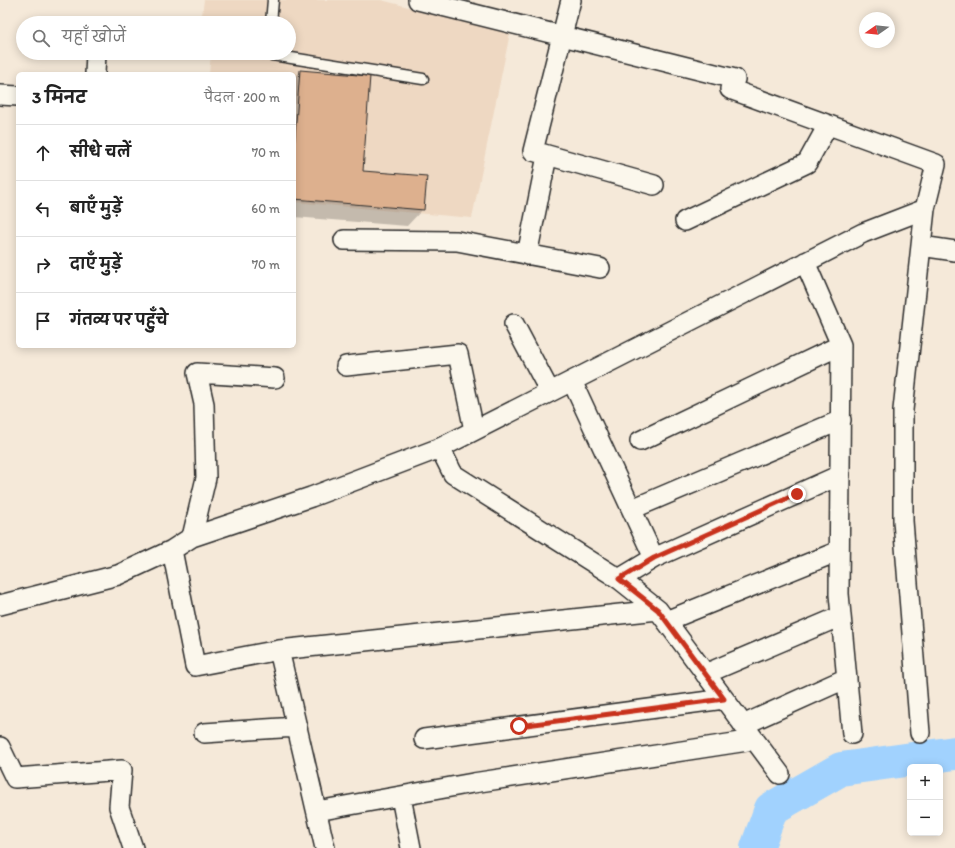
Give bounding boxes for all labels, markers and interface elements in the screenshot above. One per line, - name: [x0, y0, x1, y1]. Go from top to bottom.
- north arrow: [859, 12, 895, 48]
- search box: [16, 16, 296, 60]
- icon: search: [30, 27, 52, 49]
- text: यहाँ खोजें: [62, 28, 126, 46]
- text: 3 मिनट: [32, 87, 86, 107]
- text: पैदल · 200 m: [204, 90, 280, 105]
- icon: ahead: [32, 142, 54, 164]
- text: सीधे चलें: [70, 143, 131, 161]
- text: 70 m: [252, 145, 280, 160]
- icon: left: [32, 198, 54, 220]
- text: बाएँ मुड़ें: [70, 199, 122, 217]
- text: 60 m: [251, 201, 280, 216]
- icon: right: [32, 254, 54, 276]
- text: दाएँ मुड़ें: [70, 255, 122, 273]
- text: 70 m: [252, 257, 280, 272]
- icon: arrive: [32, 310, 54, 332]
- text: गंतव्य पर पहुँचे: [70, 311, 168, 329]
- route end: [788, 485, 806, 503]
- route start: [510, 717, 528, 735]
- map controls: [907, 764, 943, 836]
- button: +: [907, 764, 943, 800]
- button: −: [907, 800, 943, 836]

